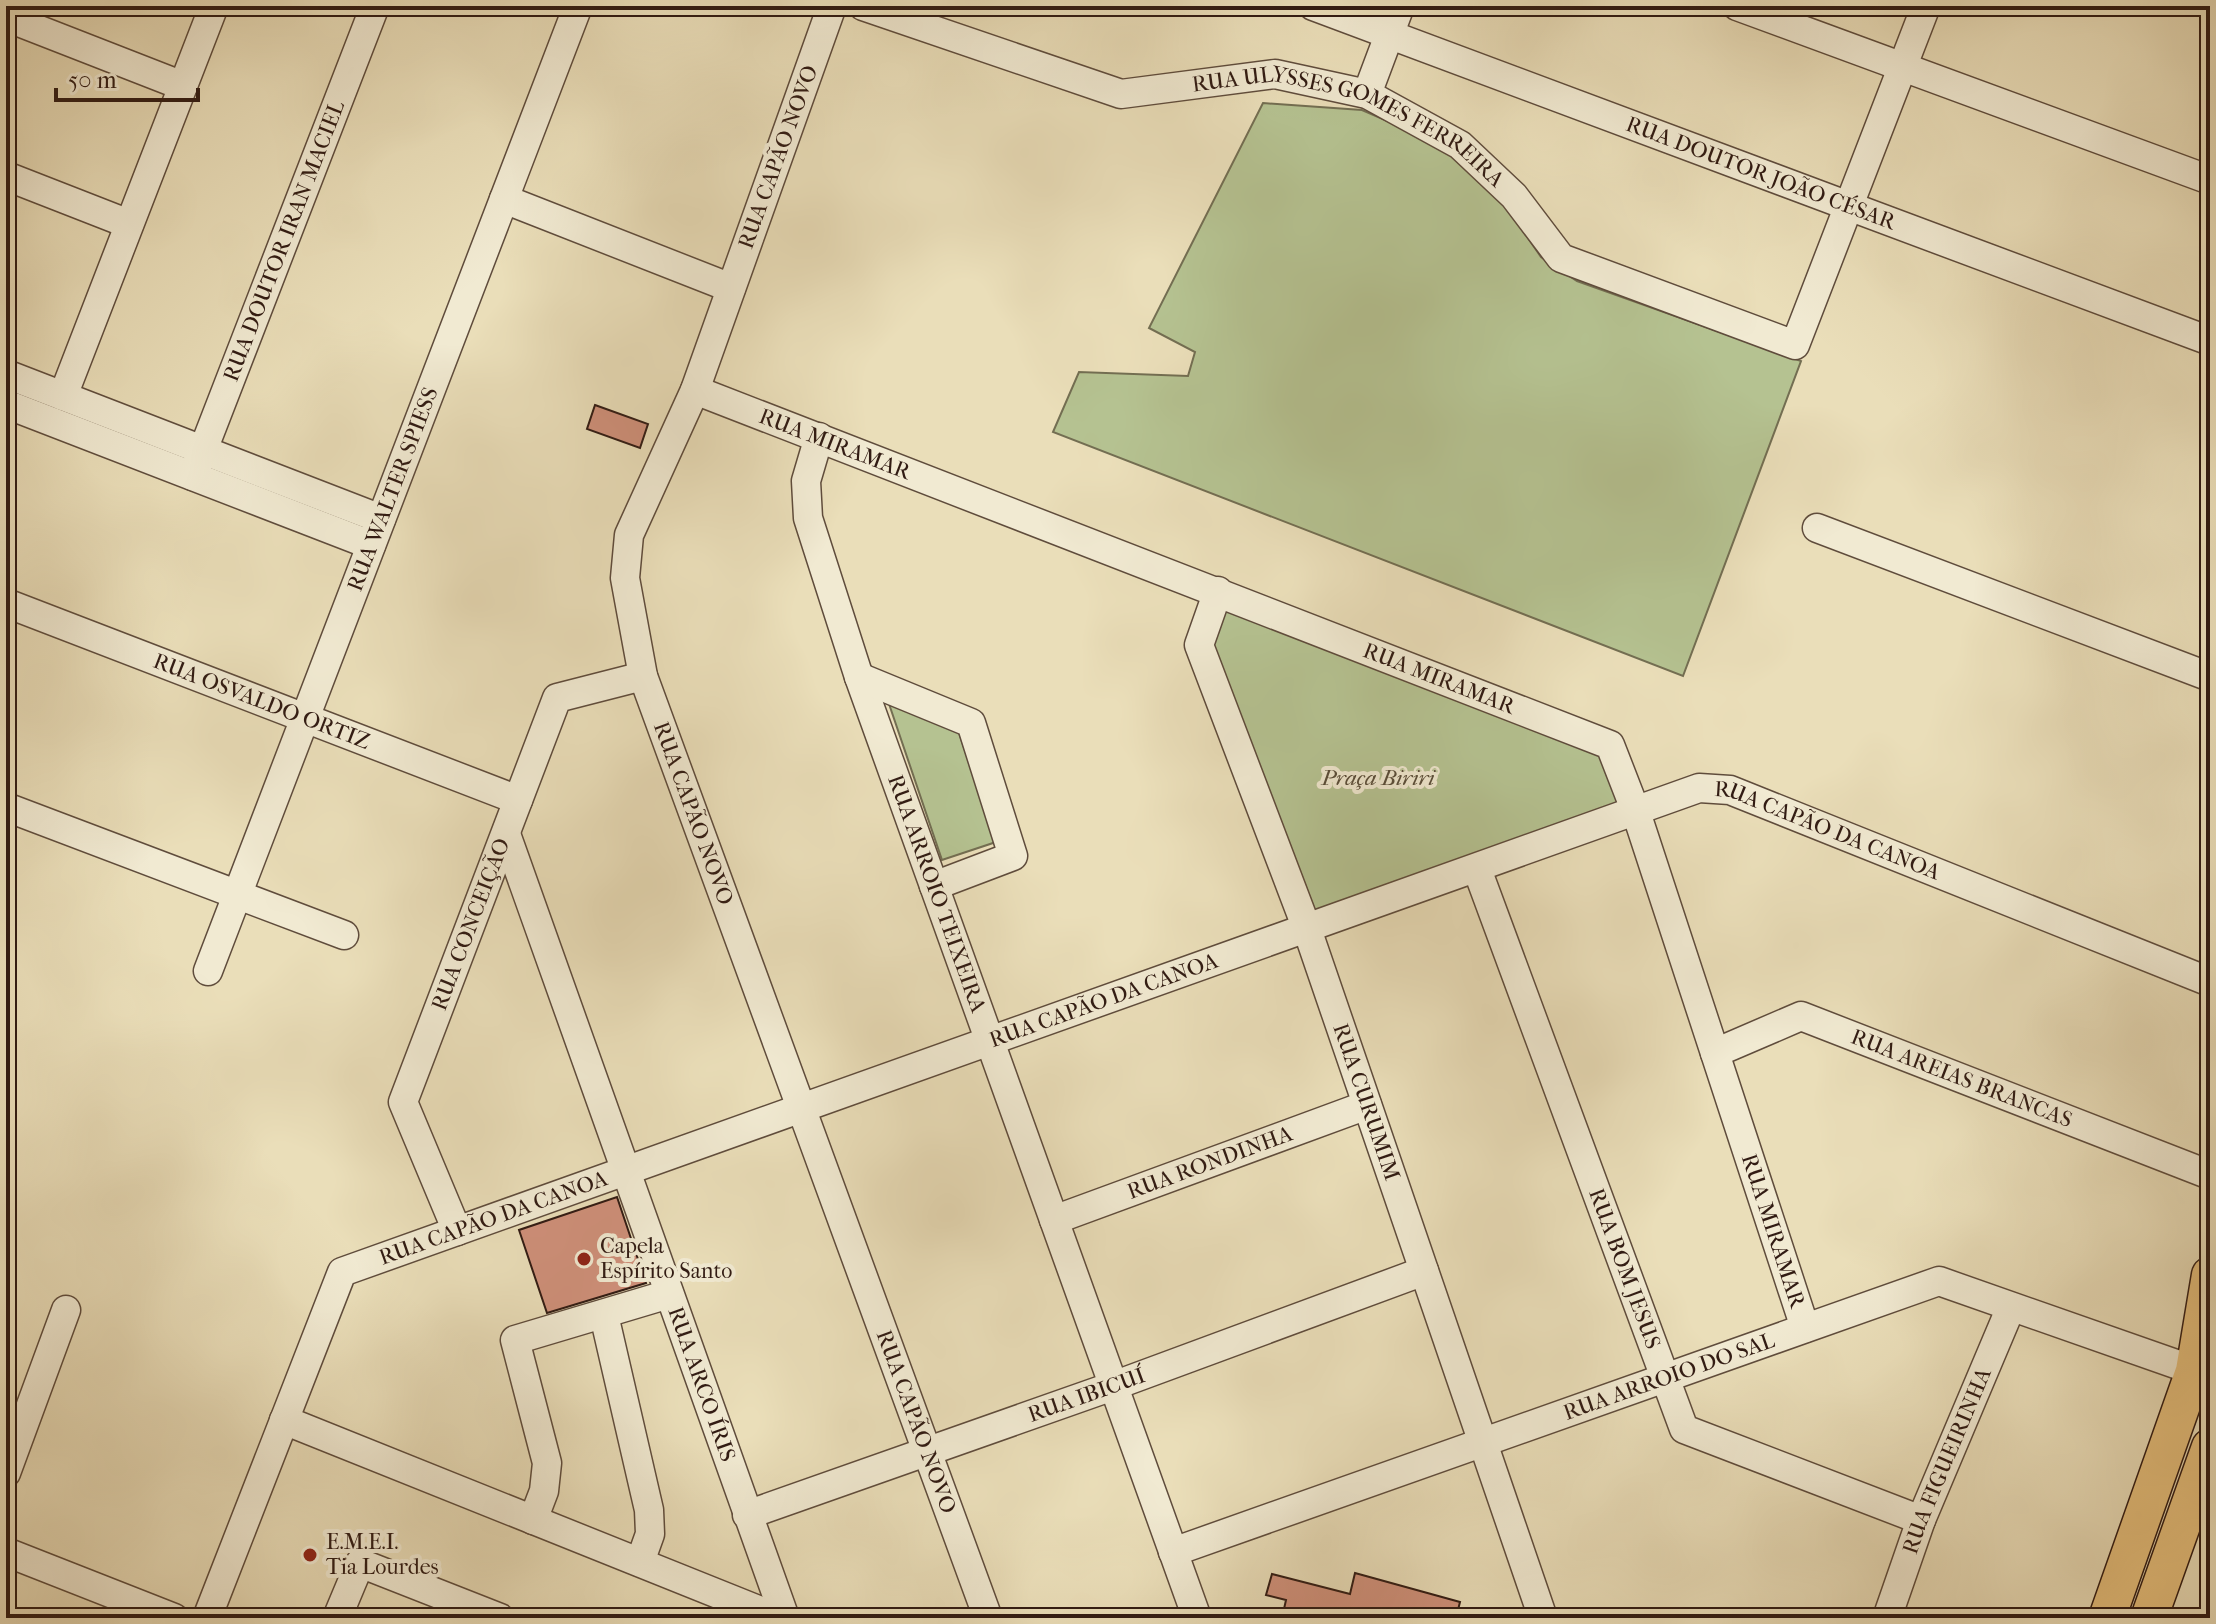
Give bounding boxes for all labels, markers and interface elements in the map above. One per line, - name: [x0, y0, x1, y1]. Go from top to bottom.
- scale bar: [56, 52, 198, 102]
- street label: RUA ULYSSES GOMES FERREIRA: [1190, 60, 1510, 193]
- street label: RUA CAPÃO NOVO: [732, 61, 823, 252]
- text: 50 m: [68, 66, 117, 94]
- street label: RUA DOUTOR IRAN MACIEL: [218, 96, 350, 385]
- street label: RUA DOUTOR JOÃO CÉSAR: [1622, 111, 1900, 236]
- street label: RUA WALTER SPIESS: [342, 384, 444, 595]
- street label: RUA MIRAMAR: [755, 403, 915, 486]
- street label: RUA MIRAMAR: [1359, 637, 1519, 720]
- street label: RUA OSVALDO ORTIZ: [150, 648, 374, 755]
- street label: RUA CAPÃO NOVO: [648, 718, 739, 908]
- park label: Praça Biriri: [1320, 765, 1436, 791]
- street label: RUA ARROIO TEIXEIRA: [882, 771, 992, 1017]
- street label: RUA CAPÃO DA CANOA: [1714, 776, 1945, 886]
- street label: RUA CONCEIÇÃO: [426, 835, 515, 1014]
- street label: RUA CAPÃO DA CANOA: [986, 947, 1222, 1053]
- street label: RUA CURUMIM: [1327, 1020, 1405, 1184]
- street label: RUA AREIAS BRANCAS: [1847, 1024, 2076, 1133]
- street label: RUA RONDINHA: [1124, 1120, 1297, 1205]
- street label: RUA MIRAMAR: [1736, 1150, 1811, 1312]
- street label: RUA CAPÃO DA CANOA: [375, 1165, 612, 1271]
- street label: RUA BOM JESUS: [1583, 1185, 1666, 1352]
- place label: Capela Espírito Santo: [600, 1233, 733, 1284]
- marker: Capela Espírito Santo: [575, 1250, 593, 1268]
- street label: RUA ARCO ÍRIS: [662, 1303, 741, 1465]
- street label: RUA CAPÃO NOVO: [871, 1327, 962, 1517]
- street label: RUA ARROIO DO SAL: [1560, 1327, 1779, 1426]
- street label: RUA IBICUÍ: [1024, 1361, 1149, 1428]
- street label: RUA FIGUEIRINHA: [1897, 1363, 1997, 1558]
- place label: E.M.E.I. Tia Lourdes: [326, 1529, 439, 1580]
- marker: E.M.E.I. Tia Lourdes: [301, 1546, 319, 1564]

